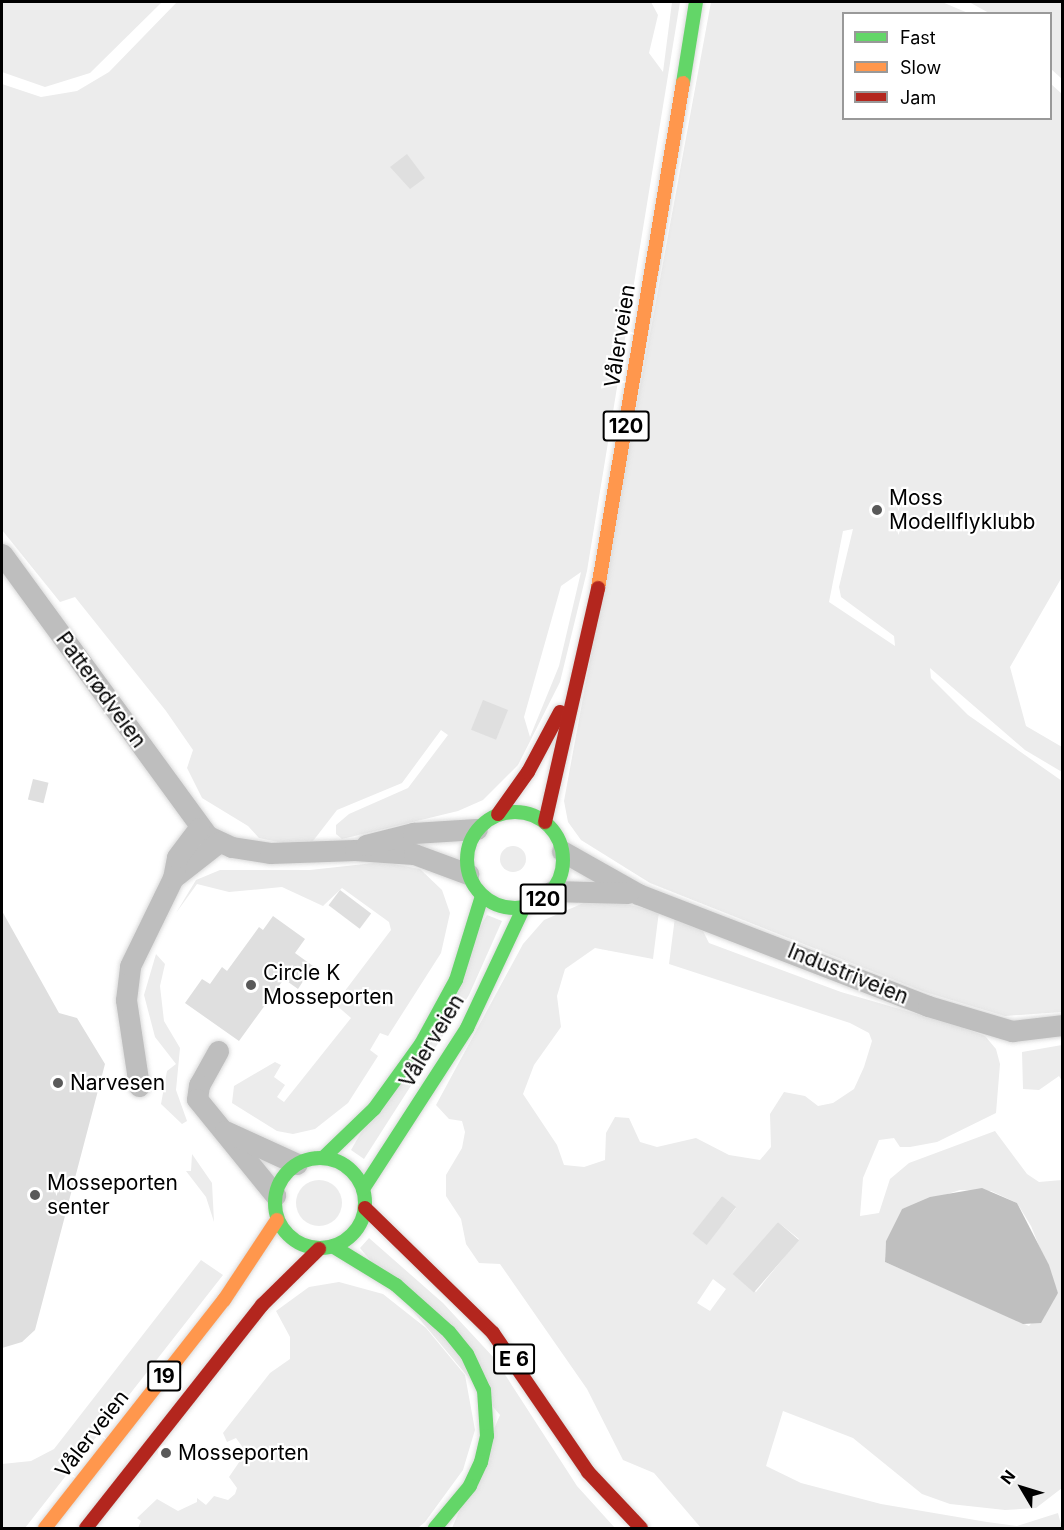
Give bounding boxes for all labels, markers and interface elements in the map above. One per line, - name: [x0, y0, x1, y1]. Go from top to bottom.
- legend: [842, 12, 1052, 120]
- text: Fast: [900, 27, 936, 48]
- text: Slow: [900, 57, 941, 78]
- text: Jam: [900, 87, 936, 108]
- street label: Vålerveien: [599, 283, 641, 389]
- road number: 120: [602, 409, 650, 443]
- place label: Moss Modellflyklubb: [889, 485, 1035, 535]
- marker: Moss Modellflyklubb: [870, 503, 884, 517]
- street label: Patterødveien: [51, 627, 151, 753]
- road number: 120: [519, 882, 567, 916]
- street label: Industriveien: [784, 938, 912, 1010]
- place label: Circle K Mosseporten: [263, 960, 394, 1010]
- marker: Circle K Mosseporten: [244, 978, 258, 992]
- street label: Vålerveien: [394, 990, 470, 1092]
- place label: Narvesen: [70, 1070, 165, 1096]
- marker: Narvesen: [51, 1076, 65, 1090]
- place label: Mosseporten senter: [47, 1170, 178, 1220]
- marker: Mosseporten senter: [28, 1188, 42, 1202]
- road number: E 6: [493, 1342, 535, 1376]
- road number: 19: [146, 1359, 182, 1393]
- street label: Vålerveien: [50, 1385, 134, 1483]
- place label: Mosseporten: [178, 1440, 309, 1466]
- marker: Mosseporten: [159, 1446, 173, 1460]
- north arrow: [992, 1458, 1052, 1518]
- text: N: [996, 1466, 1019, 1488]

